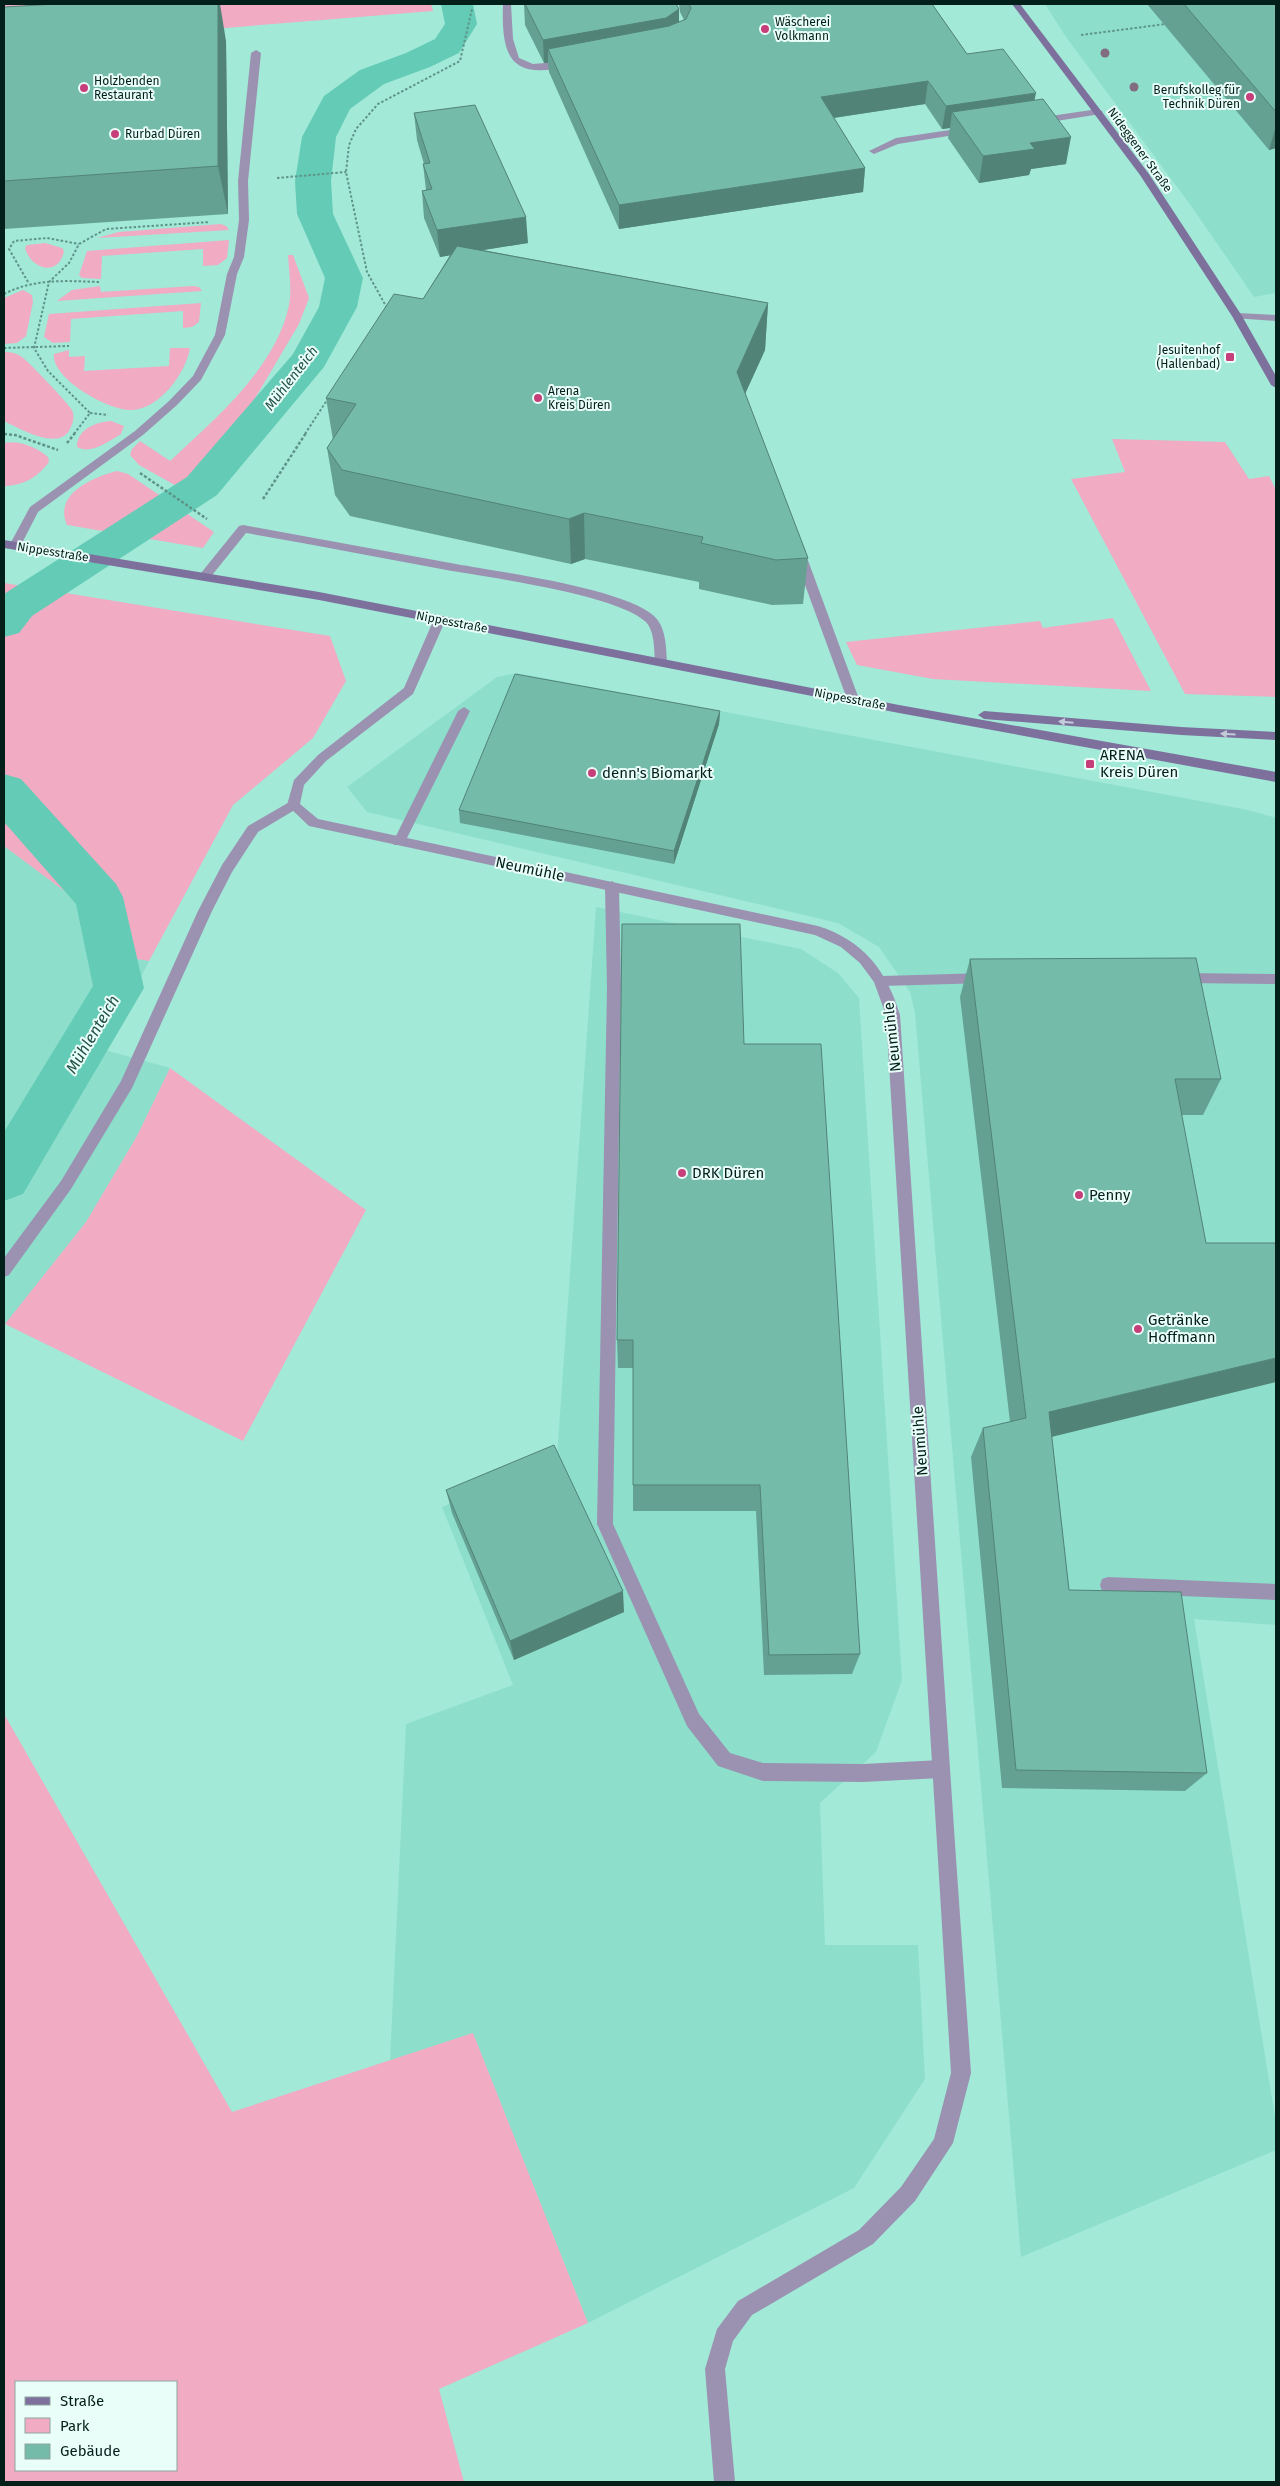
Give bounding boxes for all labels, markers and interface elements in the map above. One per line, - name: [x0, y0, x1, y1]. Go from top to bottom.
- place label: Wäscherei Volkmann: [775, 15, 830, 43]
- marker: Wäscherei Volkmann: [759, 23, 771, 35]
- place label: Holzbenden Restaurant: [94, 74, 160, 102]
- marker: Holzbenden Restaurant: [78, 82, 90, 94]
- place label: Berufskolleg für Technik Düren: [1153, 83, 1240, 111]
- marker: Berufskolleg für Technik Düren: [1244, 91, 1256, 103]
- street label: Nideggener Straße: [1105, 105, 1175, 195]
- place label: Rurbad Düren: [125, 127, 200, 141]
- marker: Rurbad Düren: [109, 128, 121, 140]
- water label: Mühlenteich: [261, 343, 322, 414]
- place label: Jesuitenhof (Hallenbad): [1156, 343, 1221, 371]
- marker: Jesuitenhof (Hallenbad): [1224, 351, 1236, 363]
- place label: Arena Kreis Düren: [548, 384, 611, 412]
- marker: Arena Kreis Düren: [532, 392, 544, 404]
- street label: Nippesstraße: [16, 539, 90, 565]
- street label: Nippesstraße: [415, 608, 489, 636]
- street label: Nippesstraße: [813, 685, 887, 713]
- one-way arrow: [1057, 718, 1073, 726]
- one-way arrow: [1219, 730, 1235, 738]
- place label: ARENA Kreis Düren: [1100, 746, 1178, 781]
- marker: ARENA Kreis Düren: [1084, 758, 1096, 770]
- place label: denn's Biomarkt: [602, 764, 713, 782]
- marker: denn's Biomarkt: [586, 767, 598, 779]
- street label: Neumühle: [494, 853, 566, 885]
- water label: Mühlenteich: [62, 992, 123, 1077]
- street label: Neumühle: [879, 1001, 905, 1073]
- place label: DRK Düren: [692, 1164, 764, 1182]
- marker: DRK Düren: [676, 1167, 688, 1179]
- place label: Penny: [1089, 1186, 1131, 1204]
- marker: Penny: [1073, 1189, 1085, 1201]
- place label: Getränke Hoffmann: [1148, 1311, 1216, 1346]
- marker: Getränke Hoffmann: [1132, 1323, 1144, 1335]
- street label: Neumühle: [909, 1405, 931, 1477]
- legend: [15, 2381, 178, 2471]
- text: Straße: [60, 2392, 104, 2410]
- text: Park: [60, 2417, 90, 2435]
- text: Gebäude: [60, 2442, 120, 2460]

